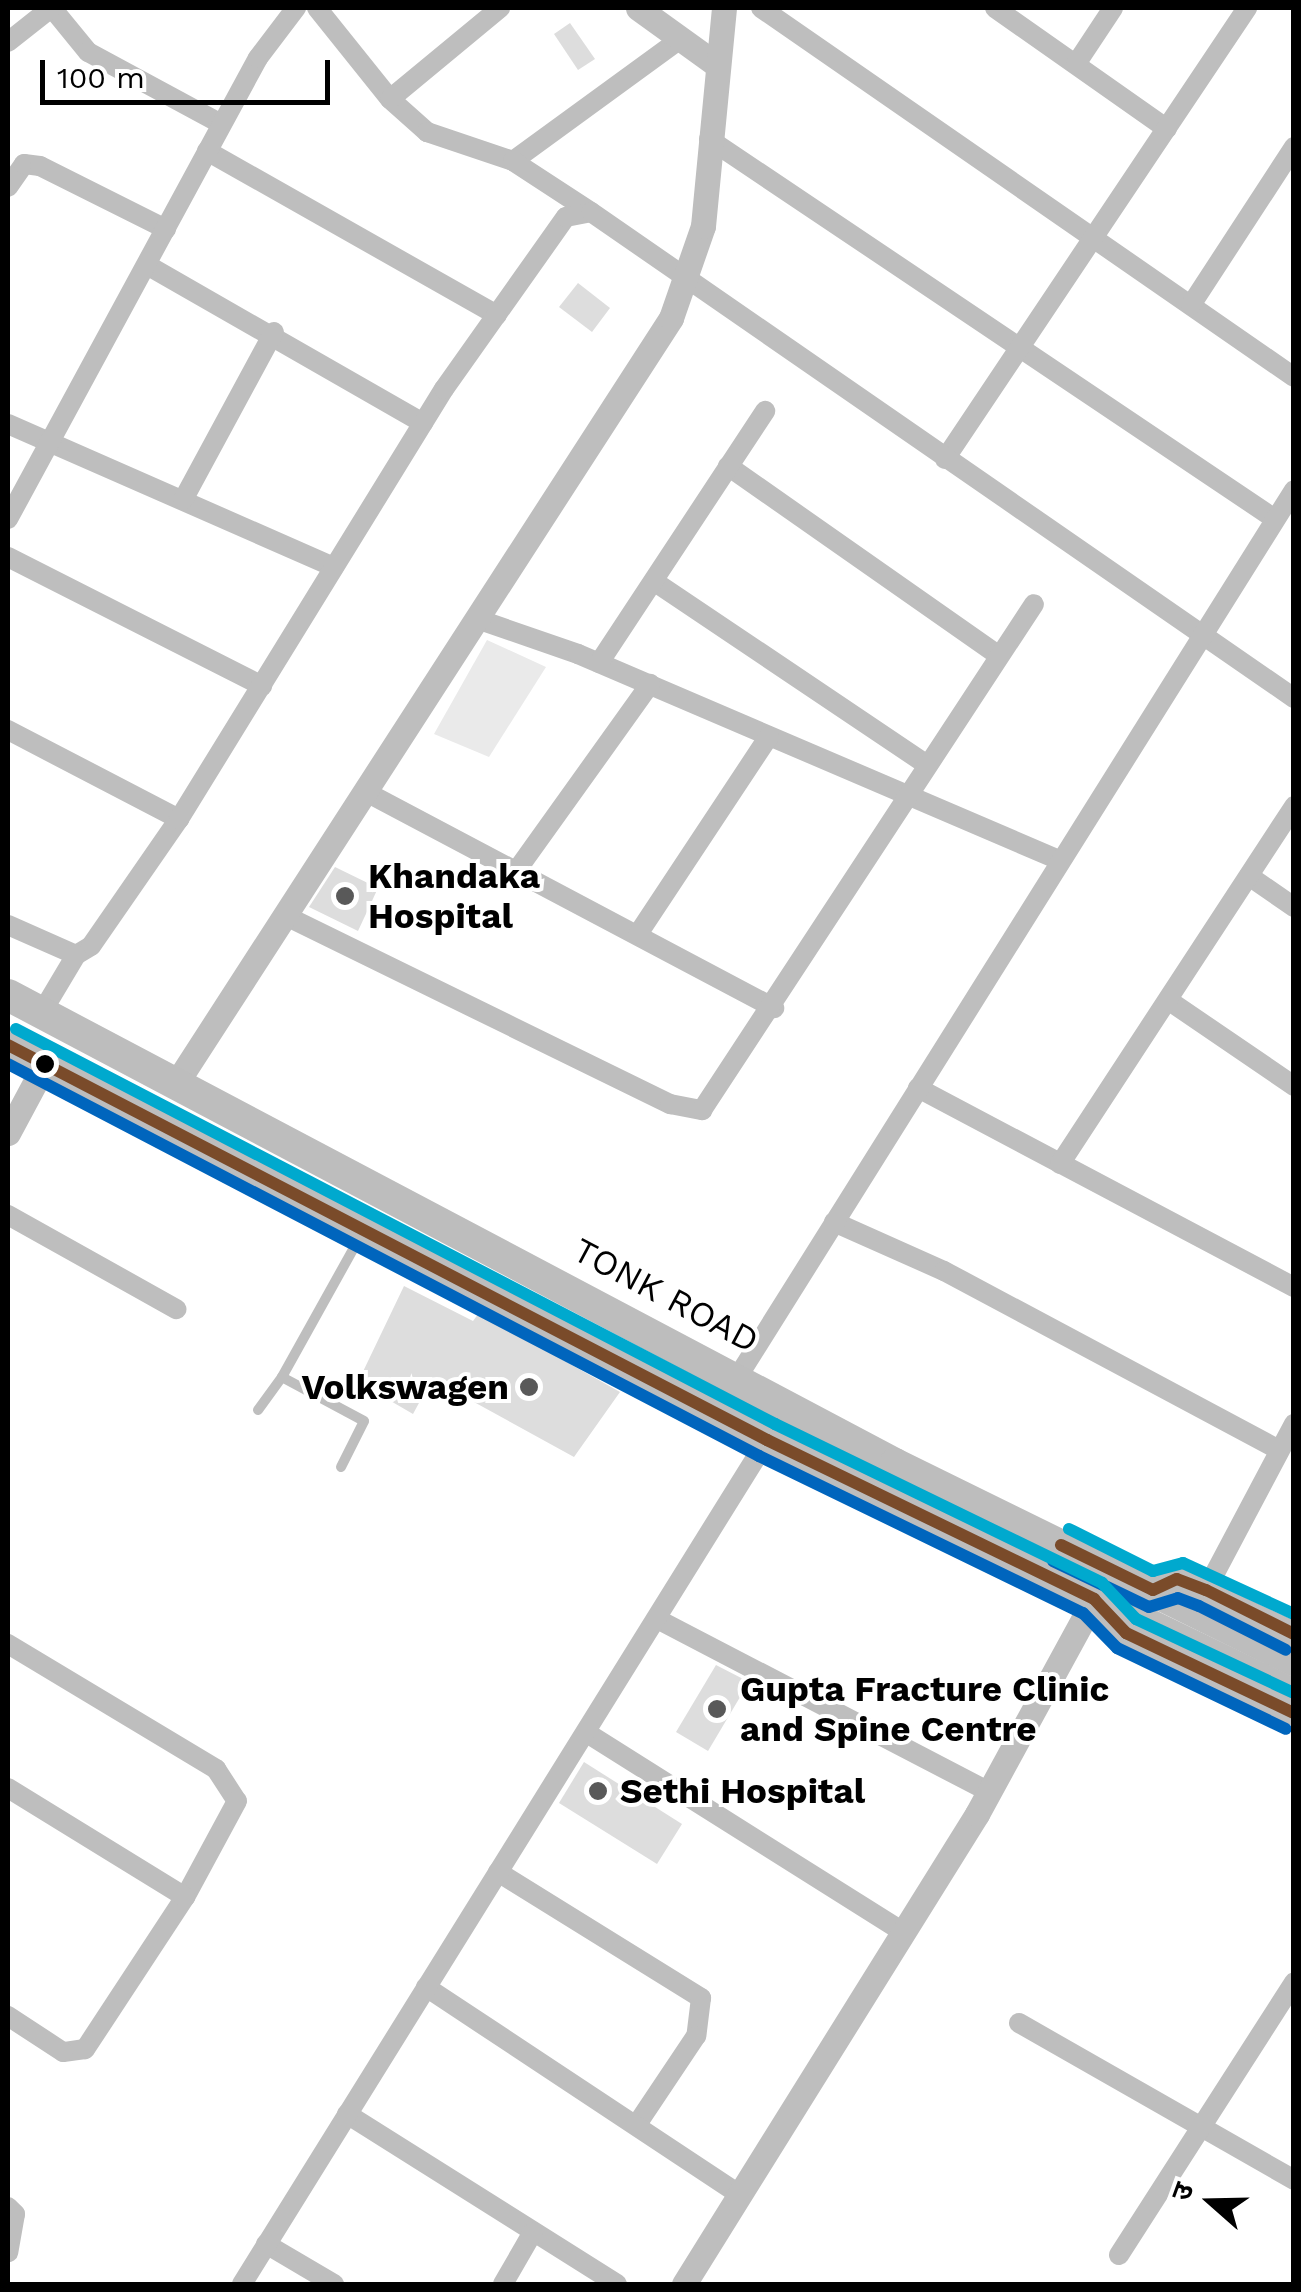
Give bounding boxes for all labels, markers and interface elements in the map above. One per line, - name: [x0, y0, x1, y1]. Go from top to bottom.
- scale bar: [45, 40, 335, 102]
- text: 100 m: [57, 60, 145, 95]
- place label: Khandaka Hospital: [368, 855, 540, 937]
- marker: Khandaka Hospital: [332, 883, 358, 909]
- unlabelled marker: [35, 1054, 55, 1074]
- street label: TONK ROAD: [566, 1229, 766, 1361]
- place label: Volkswagen: [302, 1366, 509, 1408]
- marker: Volkswagen: [518, 1376, 540, 1398]
- place label: Gupta Fracture Clinic and Spine Centre: [740, 1668, 1110, 1750]
- marker: Gupta Fracture Clinic and Spine Centre: [704, 1696, 730, 1722]
- place label: Sethi Hospital: [620, 1770, 865, 1812]
- marker: Sethi Hospital: [585, 1778, 611, 1804]
- north arrow: [1161, 2152, 1261, 2252]
- text: उ: [1164, 2178, 1201, 2205]

